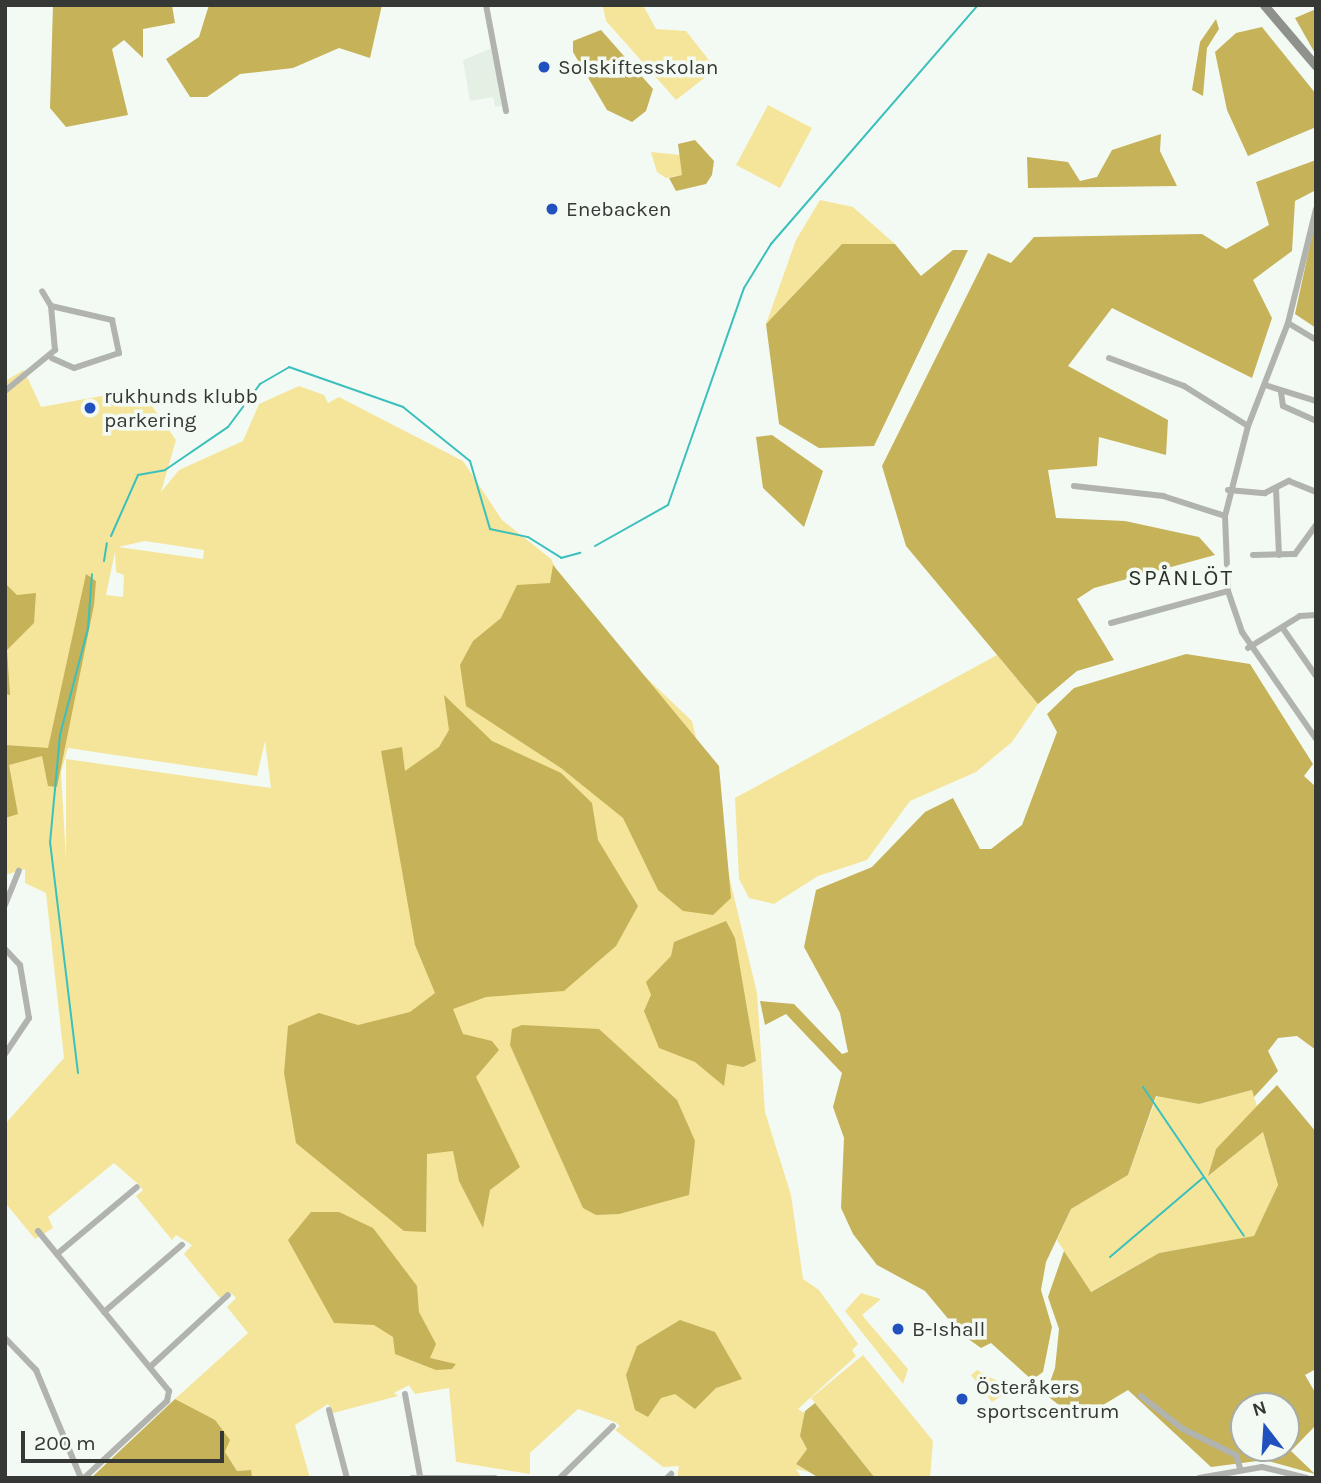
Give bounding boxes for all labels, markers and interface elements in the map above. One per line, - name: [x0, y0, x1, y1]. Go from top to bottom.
- place label: Solskiftesskolan: [558, 54, 719, 80]
- marker: Solskiftesskolan: [536, 59, 552, 75]
- place label: Enebacken: [566, 196, 671, 222]
- marker: Enebacken: [544, 201, 560, 217]
- place label: rukhunds klubb parkering: [104, 383, 258, 433]
- marker: rukhunds klubb parkering: [82, 400, 98, 416]
- district label: SPÅNLÖT: [1129, 564, 1233, 592]
- place label: B-Ishall: [912, 1316, 985, 1342]
- marker: B-Ishall: [890, 1321, 906, 1337]
- place label: Österåkers sportscentrum: [976, 1374, 1119, 1424]
- marker: Österåkers sportscentrum: [954, 1391, 970, 1407]
- north arrow: [1230, 1392, 1300, 1462]
- text: N: [1250, 1396, 1269, 1421]
- scale bar: [24, 1416, 228, 1460]
- text: 200 m: [34, 1431, 96, 1455]

